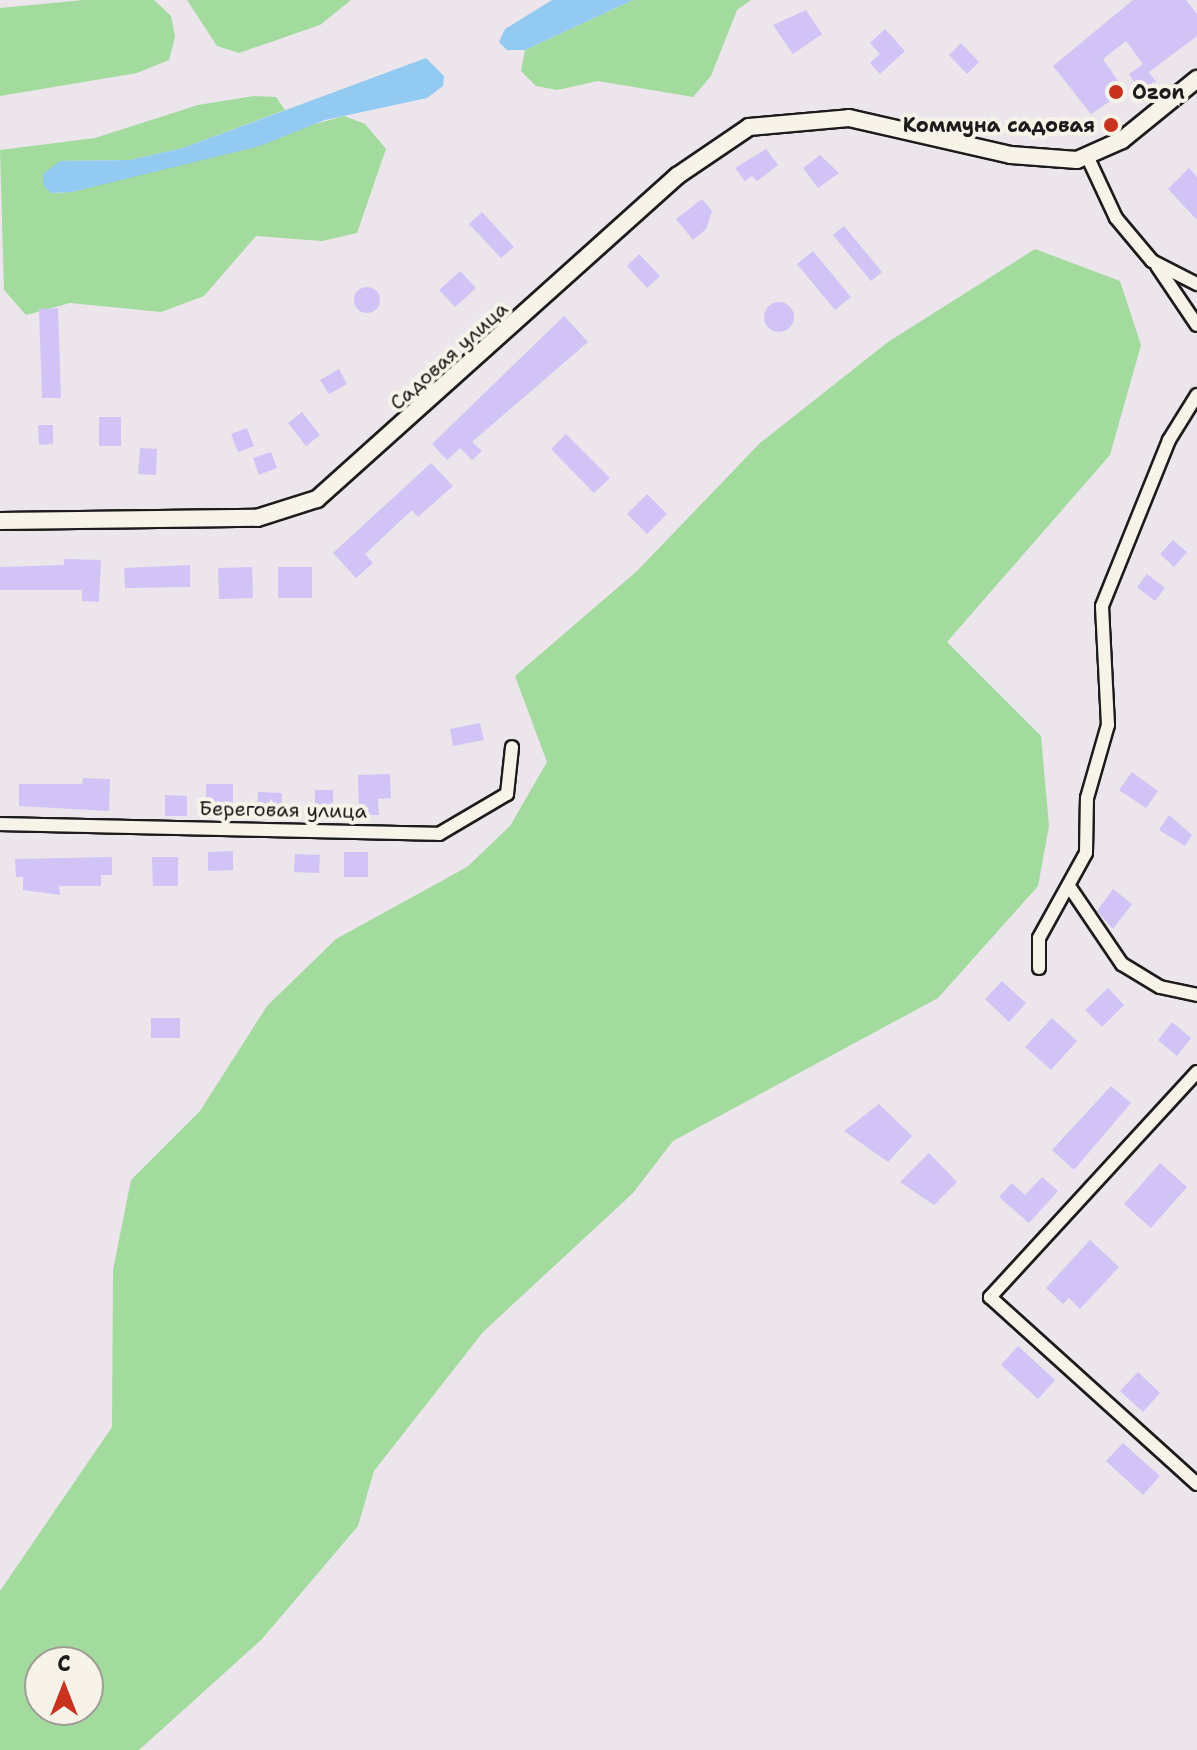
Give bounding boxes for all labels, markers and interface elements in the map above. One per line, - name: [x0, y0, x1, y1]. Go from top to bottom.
- place label: Ozon: [1132, 80, 1185, 104]
- marker: Ozon: [1107, 83, 1125, 101]
- place label: Коммуна садовая: [903, 113, 1095, 137]
- marker: Коммуна садовая: [1102, 116, 1120, 134]
- street label: Садовая улица: [385, 297, 513, 415]
- street label: Береговая улица: [199, 797, 367, 823]
- north arrow: [24, 1646, 104, 1726]
- text: С: [57, 1649, 71, 1678]

